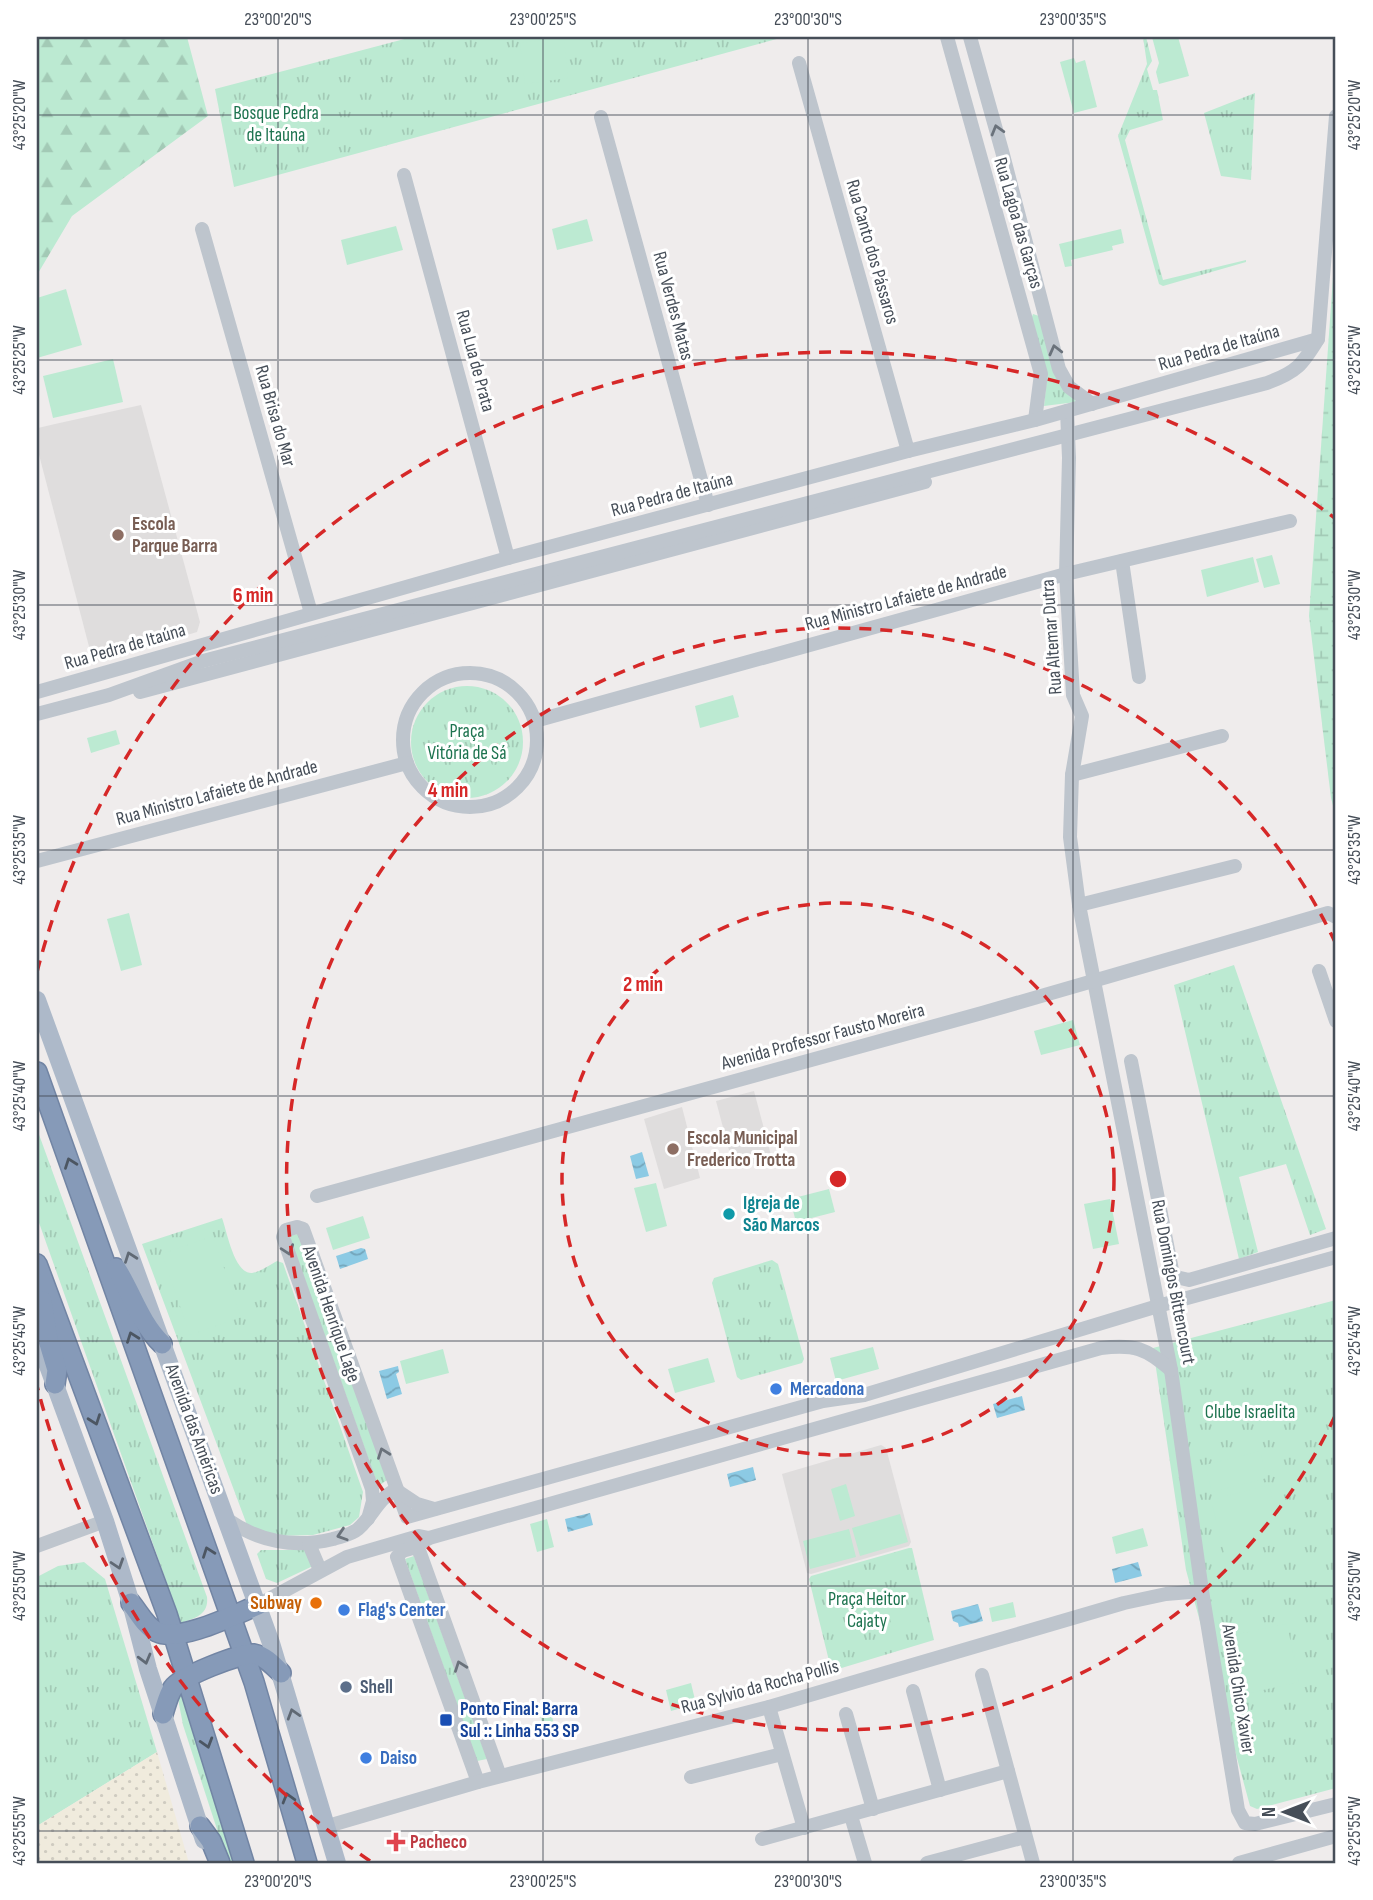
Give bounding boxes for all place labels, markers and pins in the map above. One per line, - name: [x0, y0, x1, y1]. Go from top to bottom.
- place label: Escola Parque Barra: [132, 513, 218, 558]
- marker: Escola Parque Barra: [110, 527, 126, 543]
- place label: Escola Municipal Frederico Trotta: [687, 1127, 798, 1172]
- marker: Escola Municipal Frederico Trotta: [665, 1141, 681, 1157]
- centre of rings: [826, 1167, 850, 1191]
- place label: Igreja de São Marcos: [743, 1192, 820, 1237]
- marker: Igreja de São Marcos: [721, 1206, 737, 1222]
- place label: Mercadona: [790, 1378, 864, 1401]
- marker: Mercadona: [768, 1381, 784, 1397]
- place label: Subway: [250, 1592, 302, 1615]
- marker: Subway: [308, 1595, 324, 1611]
- place label: Flag's Center: [358, 1599, 446, 1622]
- marker: Flag's Center: [336, 1602, 352, 1618]
- place label: Shell: [360, 1676, 393, 1699]
- marker: Shell: [338, 1679, 354, 1695]
- place label: Ponto Final: Barra Sul :: Linha 553 SP: [460, 1698, 580, 1743]
- marker: Ponto Final: Barra Sul :: Linha 553 SP: [438, 1712, 454, 1728]
- place label: Daiso: [380, 1747, 417, 1770]
- marker: Daiso: [358, 1750, 374, 1766]
- place label: Pacheco: [410, 1831, 467, 1854]
- marker: Pacheco: [388, 1834, 404, 1850]

